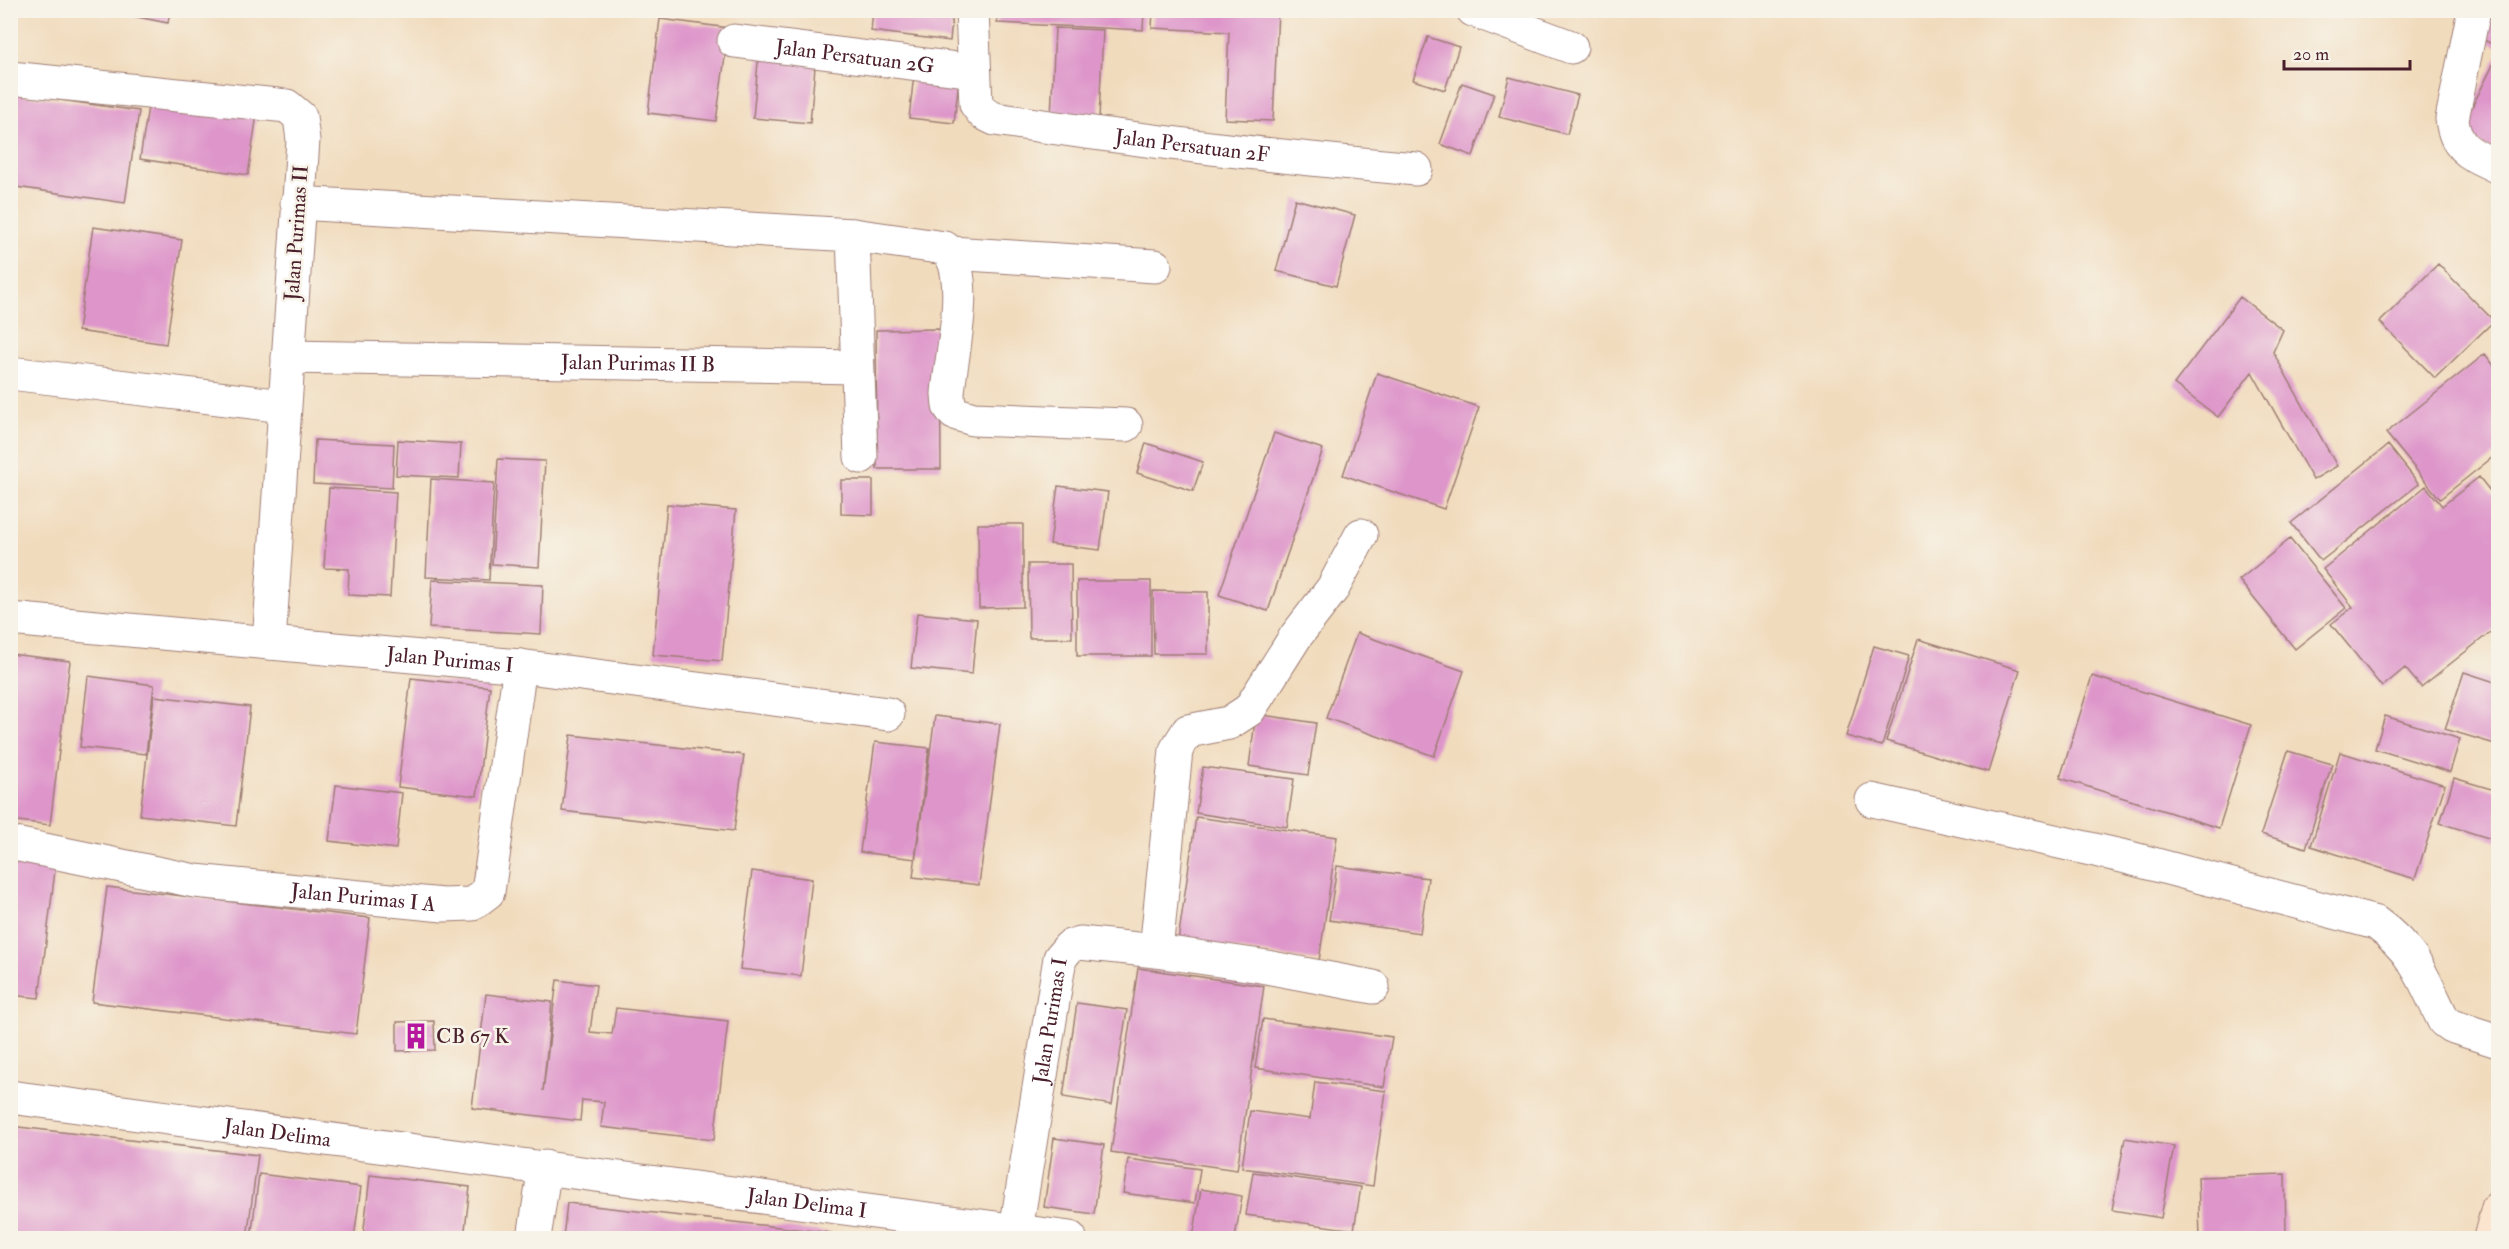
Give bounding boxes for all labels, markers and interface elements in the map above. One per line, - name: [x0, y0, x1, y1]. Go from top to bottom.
- street label: Jalan Persatuan 2G: [773, 33, 936, 80]
- scale bar: [2284, 33, 2410, 71]
- text: 20 m: [2293, 43, 2329, 66]
- street label: Jalan Persatuan 2F: [1112, 123, 1271, 169]
- street label: Jalan Purimas II: [278, 164, 315, 303]
- street label: Jalan Purimas II B: [560, 349, 715, 379]
- street label: Jalan Purimas I: [384, 641, 515, 679]
- street label: Jalan Purimas I A: [289, 877, 437, 918]
- street label: Jalan Purimas I: [1027, 956, 1074, 1087]
- building icon: CB 67 K: [401, 1021, 431, 1051]
- place label: CB 67 K: [436, 1023, 509, 1050]
- street label: Jalan Delima: [221, 1112, 333, 1154]
- street label: Jalan Delima I: [744, 1182, 869, 1225]

